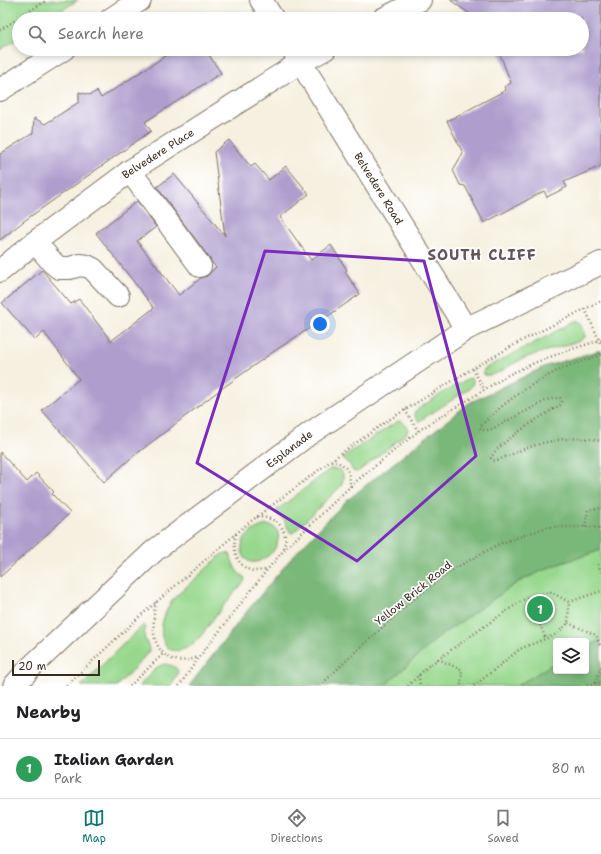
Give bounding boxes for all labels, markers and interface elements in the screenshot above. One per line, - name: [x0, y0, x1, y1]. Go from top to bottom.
- search box: [12, 12, 589, 56]
- icon: search: [26, 23, 48, 45]
- text: Search here: [58, 24, 144, 44]
- street label: Belvedere Place: [119, 125, 197, 183]
- street label: Belvedere Road: [350, 150, 407, 228]
- district label: SOUTH CLIFF: [428, 245, 536, 265]
- your location: [310, 314, 330, 334]
- street label: Esplanade: [263, 427, 316, 472]
- street label: Yellow Brick Road: [372, 558, 455, 629]
- pin: 1: [527, 594, 553, 624]
- map controls: [553, 638, 589, 674]
- button: layers: [553, 638, 589, 674]
- scale bar: [12, 658, 100, 677]
- text: 20 m: [18, 659, 46, 674]
- text: Nearby: [16, 701, 81, 723]
- text: Italian Garden: [54, 750, 174, 770]
- text: 1: [26, 760, 32, 777]
- text: 80 m: [551, 760, 585, 777]
- text: Park: [54, 770, 82, 787]
- tab: Map: [82, 807, 106, 846]
- tab: Directions: [270, 807, 323, 846]
- tab: Saved: [487, 807, 519, 846]

